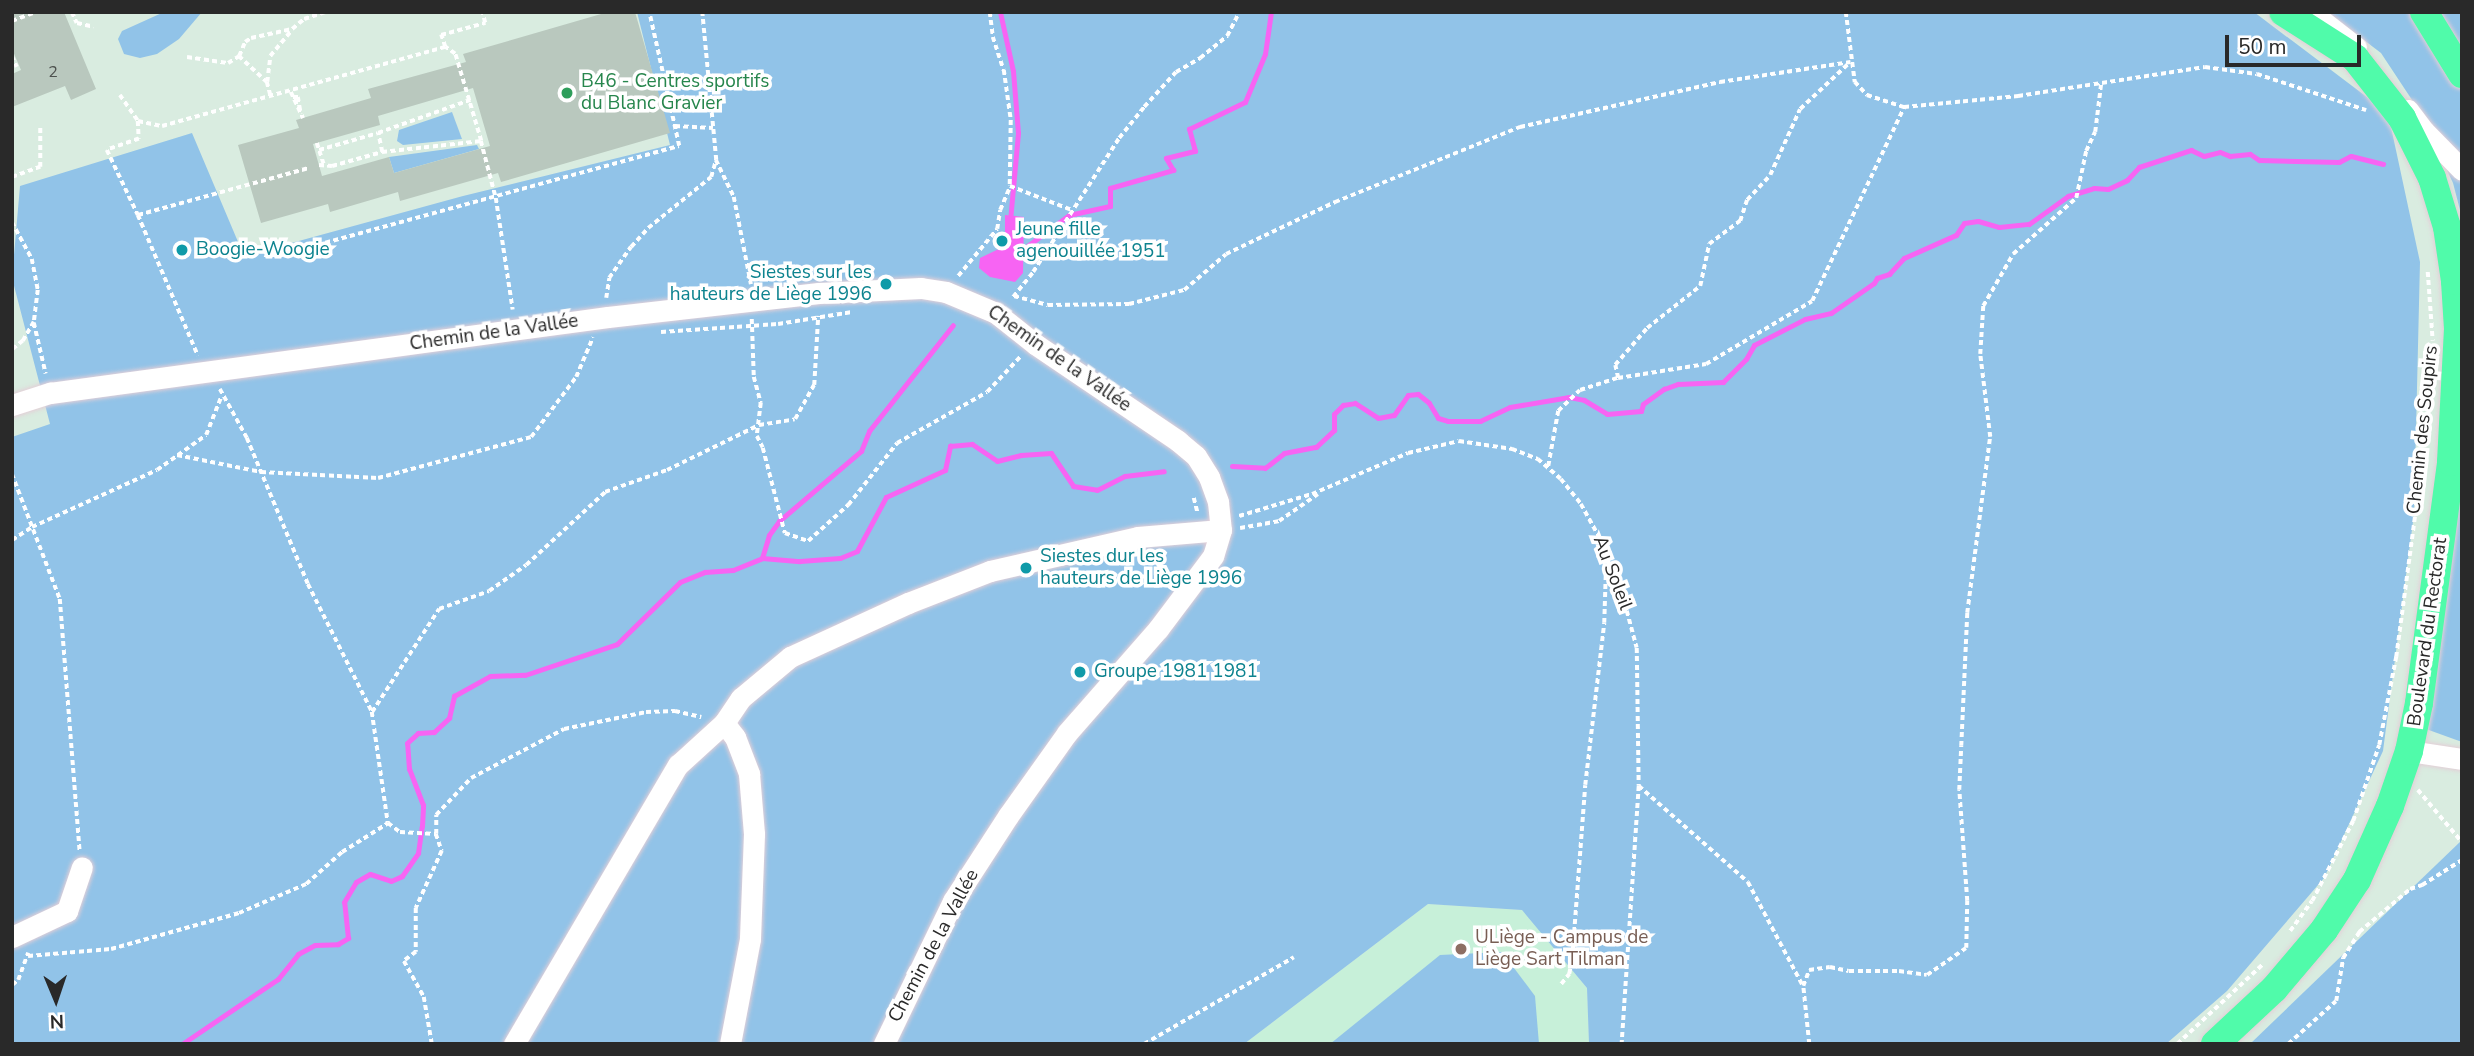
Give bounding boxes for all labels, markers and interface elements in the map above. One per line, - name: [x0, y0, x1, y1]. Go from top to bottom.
- scale bar: [2229, 21, 2366, 65]
- text: 50 m: [2238, 33, 2287, 61]
- house number: 2: [48, 62, 58, 82]
- place label: B46 - Centres sportifs du Blanc Gravier: [581, 71, 769, 115]
- marker: B46 - Centres sportifs du Blanc Gravier: [559, 85, 575, 101]
- place label: Jeune fille agenouillée 1951: [1016, 219, 1166, 263]
- marker: Jeune fille agenouillée 1951: [994, 233, 1010, 249]
- place label: Boogie-Woogie: [196, 239, 330, 261]
- marker: Boogie-Woogie: [174, 242, 190, 258]
- place label: Siestes sur les hauteurs de Liège 1996: [670, 262, 872, 306]
- marker: Siestes sur les hauteurs de Liège 1996: [878, 276, 894, 292]
- street label: Chemin de la Vallée: [983, 301, 1135, 417]
- street label: Chemin de la Vallée: [408, 310, 580, 356]
- street label: Chemin des Soupirs: [2403, 345, 2443, 515]
- street label: Au Soleil: [1588, 533, 1636, 613]
- street label: Boulevard du Rectorat: [2403, 536, 2453, 728]
- place label: Siestes dur les hauteurs de Liège 1996: [1040, 546, 1242, 590]
- marker: Siestes dur les hauteurs de Liège 1996: [1018, 560, 1034, 576]
- place label: Groupe 1981 1981: [1094, 661, 1258, 683]
- marker: Groupe 1981 1981: [1072, 664, 1088, 680]
- street label: Chemin de la Vallée: [884, 866, 984, 1026]
- place label: ULiège - Campus de Liège Sart Tilman: [1475, 927, 1648, 971]
- marker: ULiège - Campus de Liège Sart Tilman: [1453, 941, 1469, 957]
- north arrow: [21, 965, 91, 1035]
- text: N: [49, 1008, 64, 1034]

